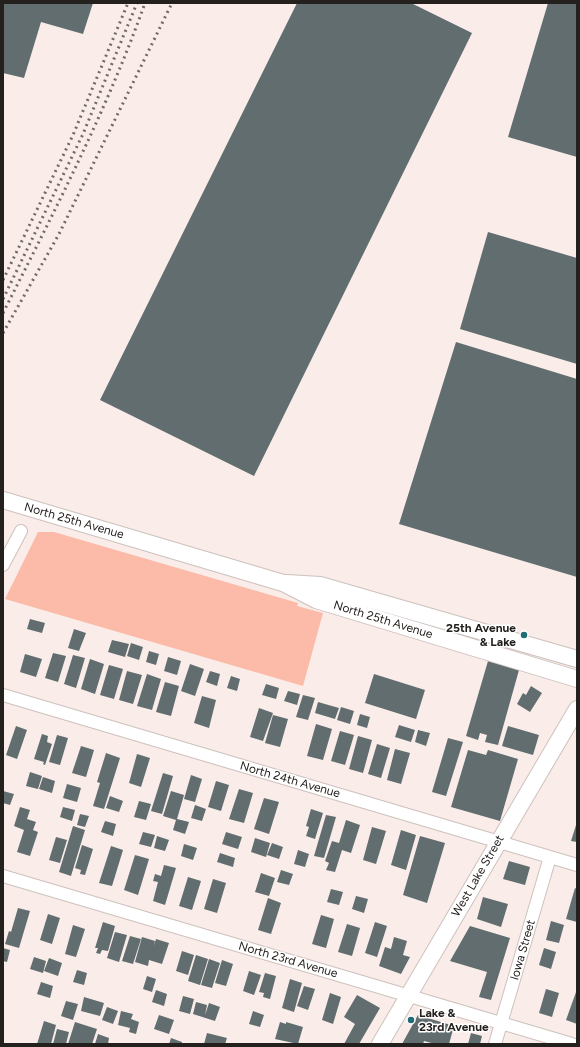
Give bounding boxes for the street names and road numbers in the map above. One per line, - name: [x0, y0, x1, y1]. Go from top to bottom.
- street label: North 25th Avenue: [23, 500, 125, 542]
- street label: North 25th Avenue: [332, 598, 434, 642]
- street label: North 24th Avenue: [238, 759, 342, 801]
- street label: West Lake Street: [449, 833, 507, 919]
- street label: Iowa Street: [508, 918, 538, 982]
- street label: North 23rd Avenue: [237, 939, 339, 981]

